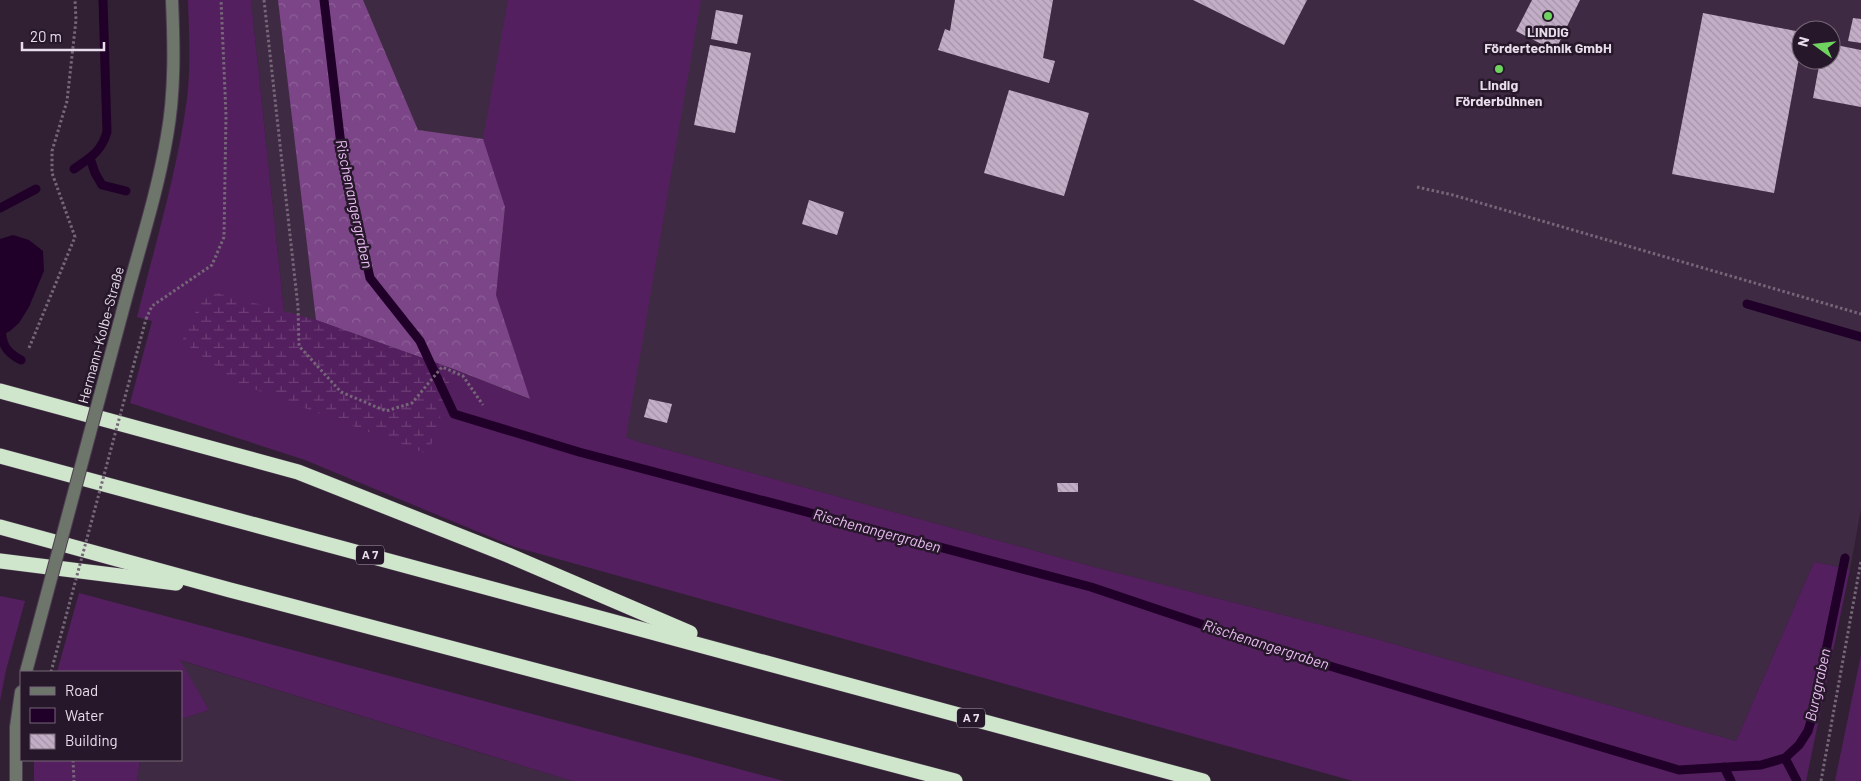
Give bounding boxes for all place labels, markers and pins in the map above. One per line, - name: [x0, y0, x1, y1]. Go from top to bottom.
- marker: LINDIG Fördertechnik GmbH: [1542, 10, 1554, 22]
- place label: LINDIG Fördertechnik GmbH: [1484, 23, 1612, 56]
- marker: Lindig Förderbühnen: [1493, 63, 1505, 75]
- place label: Lindig Förderbühnen: [1456, 76, 1542, 109]

